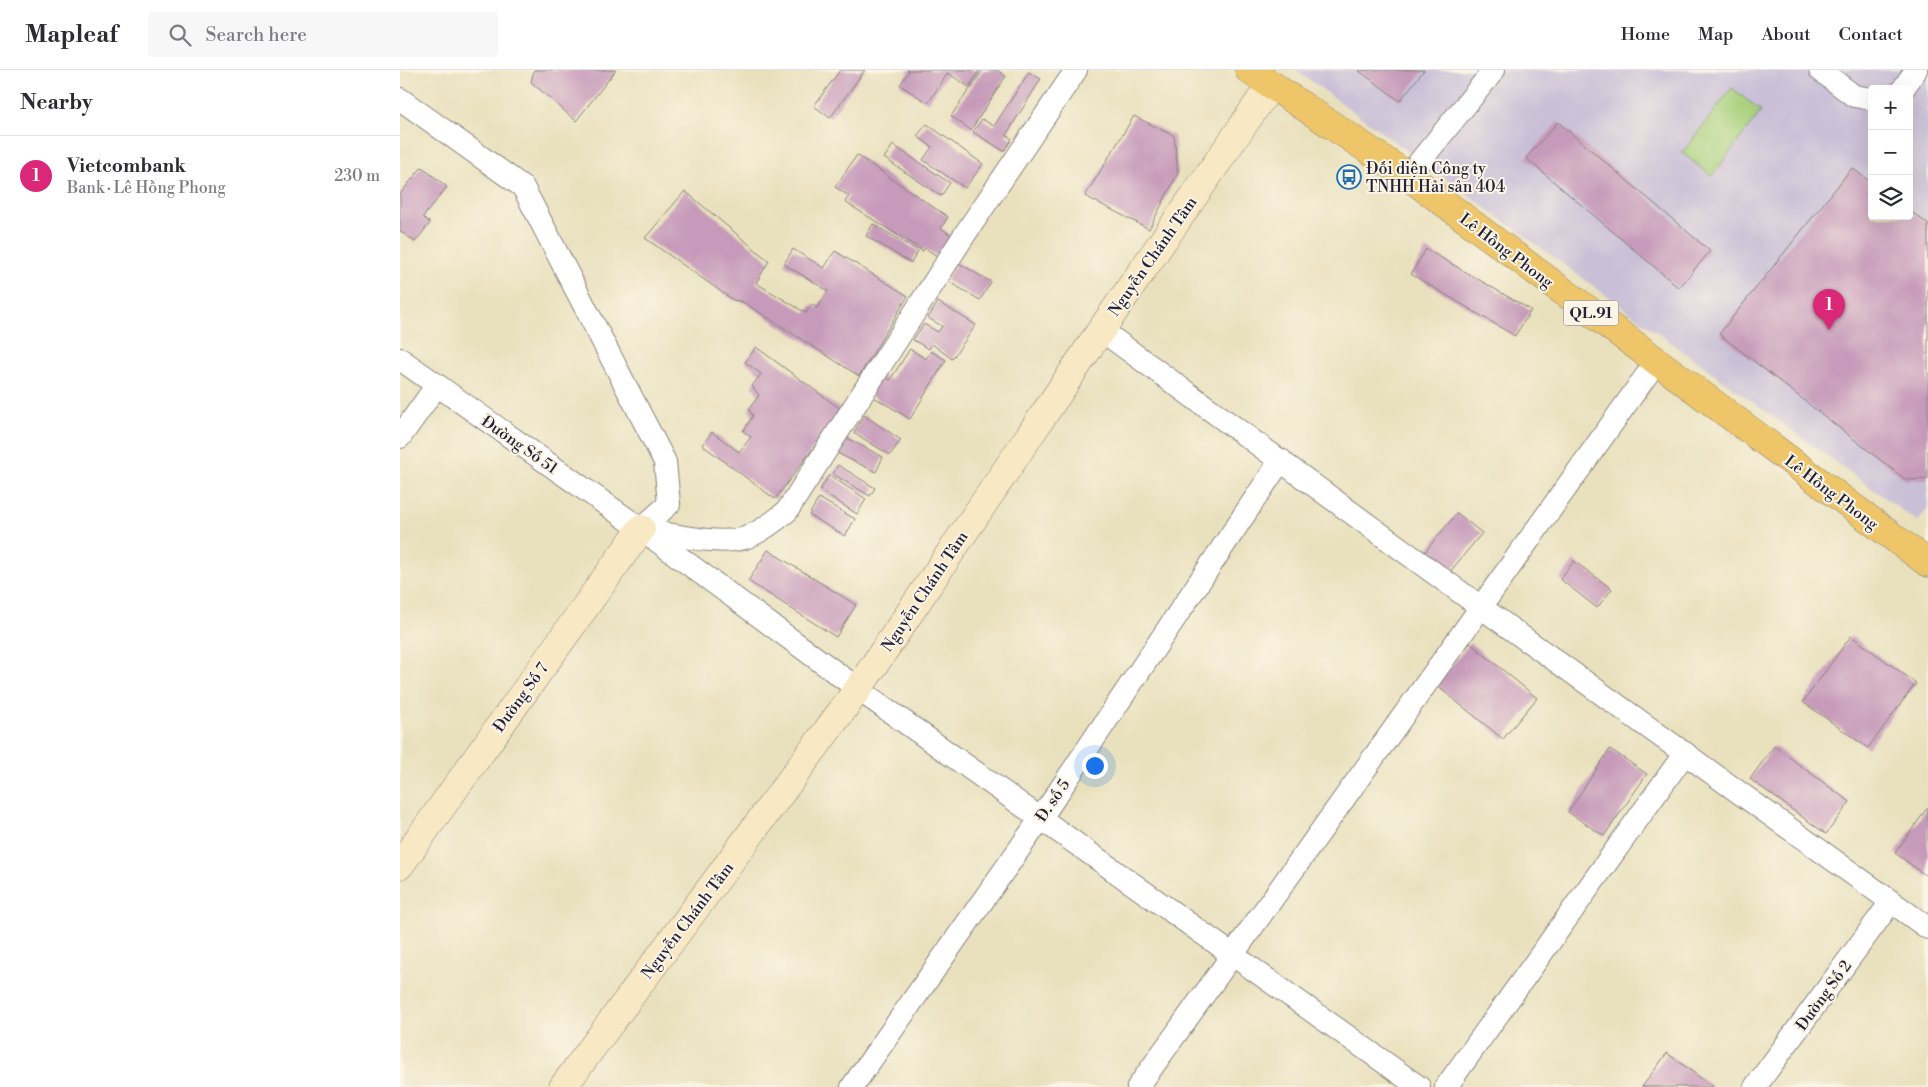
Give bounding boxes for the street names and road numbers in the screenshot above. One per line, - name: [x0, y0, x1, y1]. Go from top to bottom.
- street label: Nguyễn Chánh Tâm: [1104, 193, 1201, 320]
- street label: Lê Hồng Phong: [1456, 209, 1558, 293]
- road number: QL.91: [1564, 300, 1618, 326]
- street label: Đường Số 51: [477, 411, 562, 479]
- street label: Lê Hồng Phong: [1781, 451, 1883, 535]
- street label: Nguyễn Chánh Tâm: [877, 527, 973, 656]
- street label: Đường Số 7: [489, 659, 553, 736]
- street label: Đ. số 5: [1031, 775, 1074, 826]
- street label: Nguyễn Chánh Tâm: [637, 858, 738, 983]
- street label: Đường Số 2: [1792, 956, 1856, 1035]

